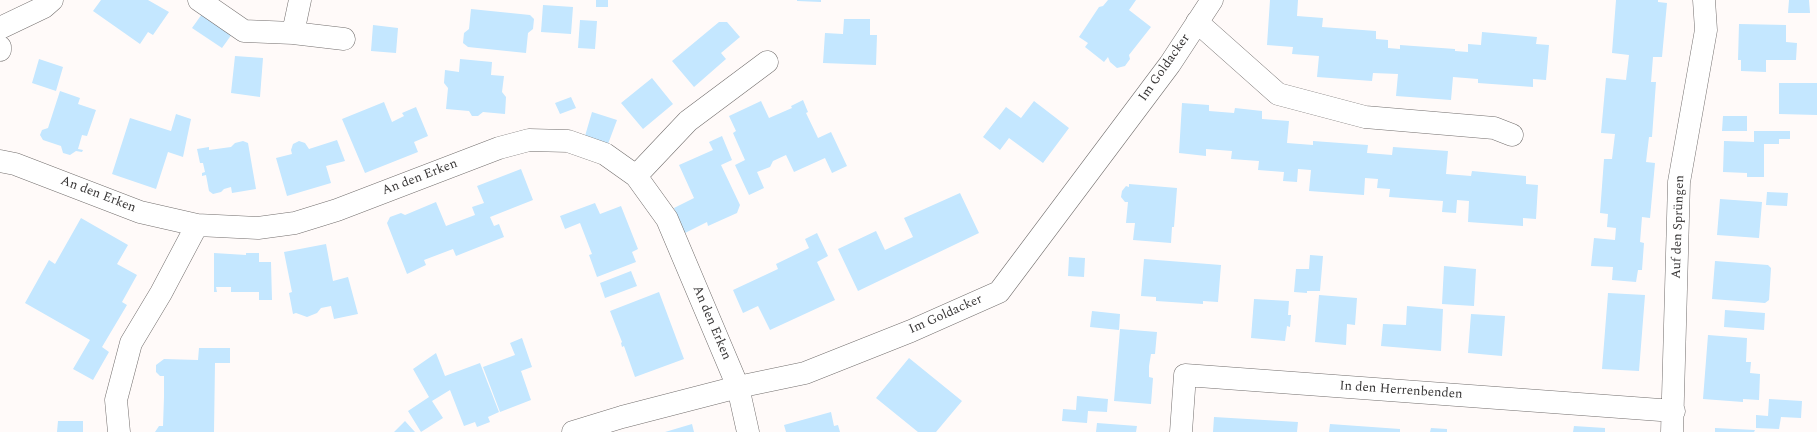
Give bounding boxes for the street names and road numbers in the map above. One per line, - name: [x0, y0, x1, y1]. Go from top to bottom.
- street label: Im Goldacker: [1136, 31, 1194, 105]
- street label: An den Erken: [380, 156, 460, 200]
- street label: An den Erken: [58, 173, 138, 217]
- street label: Auf den Sprüngen: [1669, 175, 1689, 279]
- street label: An den Erken: [688, 283, 734, 363]
- street label: Im Goldacker: [907, 292, 985, 338]
- street label: In den Herrenbenden: [1339, 379, 1463, 403]

